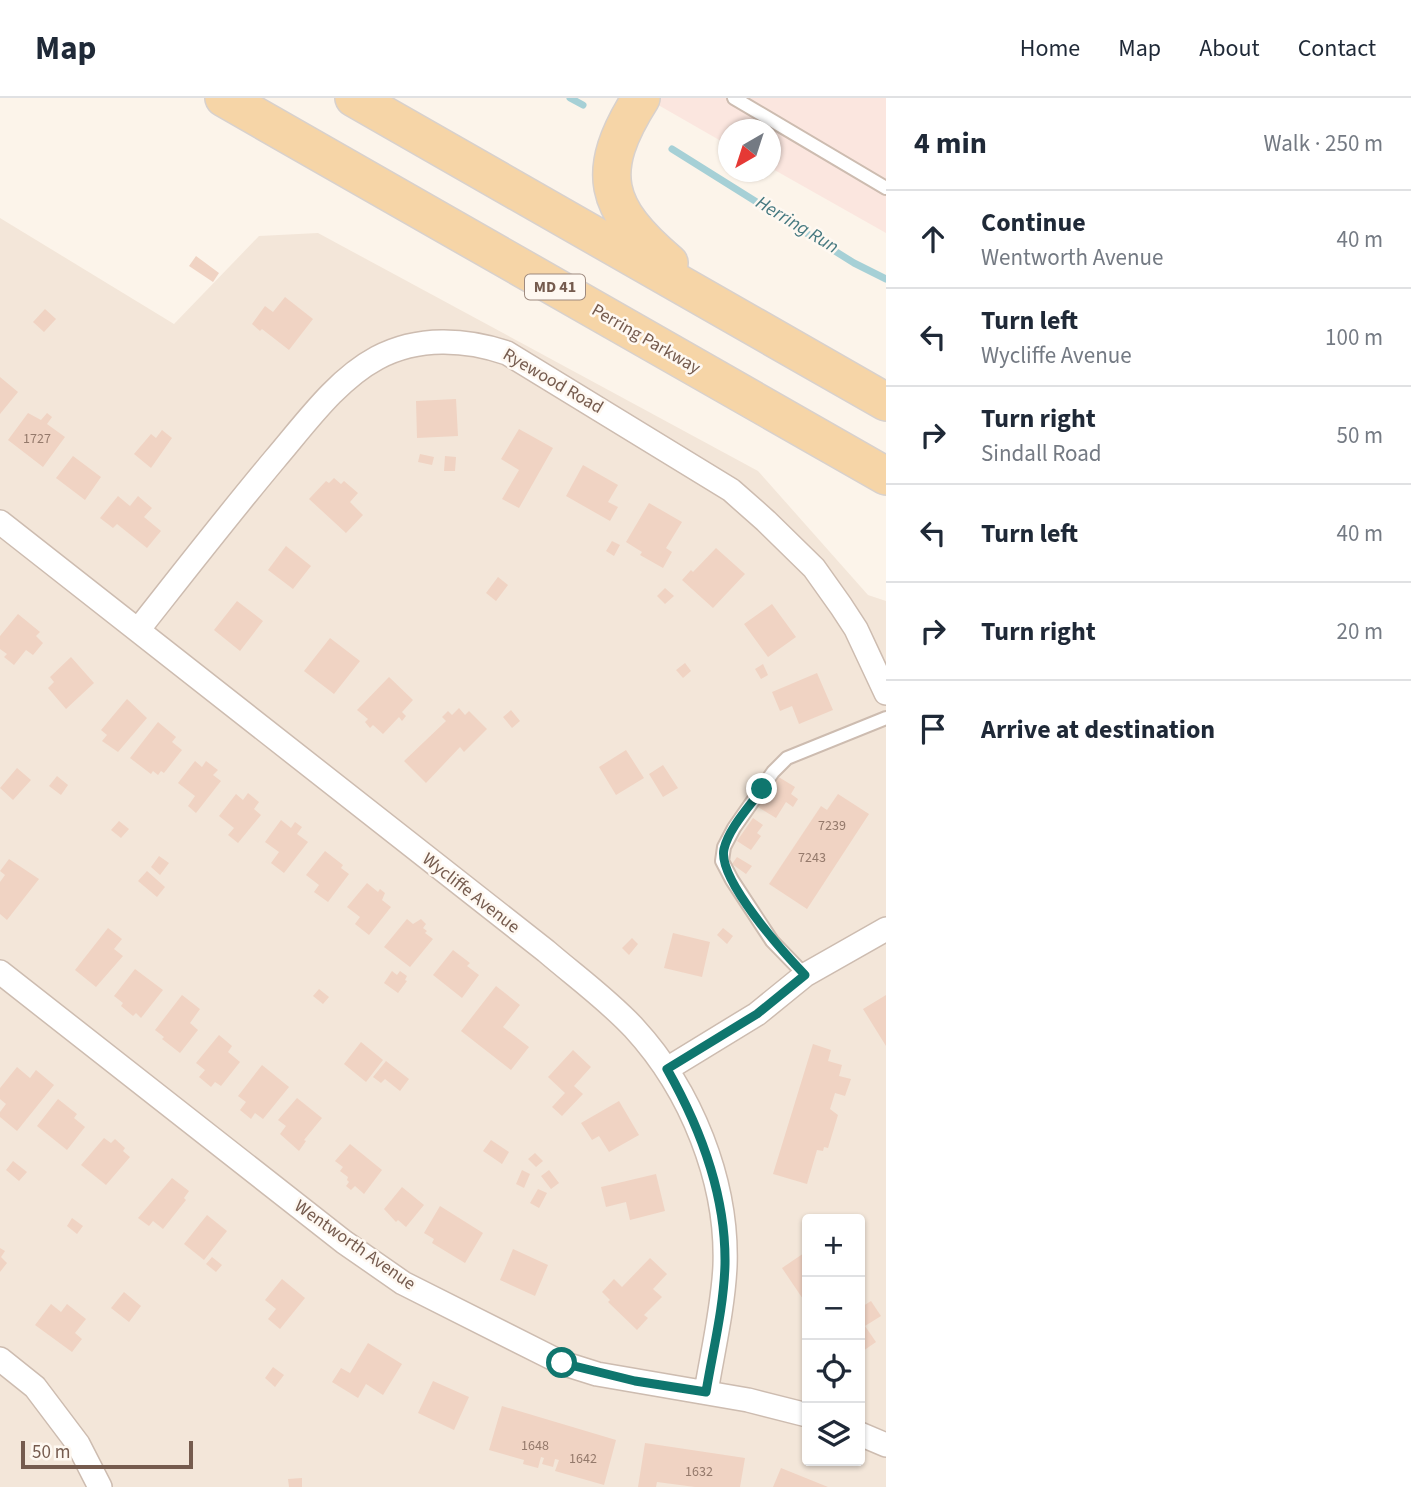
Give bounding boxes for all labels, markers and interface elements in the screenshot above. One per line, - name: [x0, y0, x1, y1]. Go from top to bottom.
- text: Map: [35, 25, 96, 72]
- text: Home: [1020, 31, 1080, 66]
- text: Map: [1118, 31, 1161, 66]
- text: About: [1199, 31, 1260, 66]
- text: Contact: [1298, 31, 1376, 66]
- north arrow: [718, 119, 781, 182]
- text: 4 min: [914, 122, 987, 165]
- text: Walk · 250 m: [1264, 127, 1383, 160]
- water label: Herring Run: [750, 190, 844, 260]
- text: Continue: [981, 204, 1086, 241]
- icon: ahead: [914, 220, 952, 258]
- text: 40 m: [1336, 223, 1383, 256]
- text: Wentworth Avenue: [981, 241, 1164, 274]
- road number: MD 41: [525, 274, 585, 300]
- street label: Perring Parkway: [587, 298, 706, 381]
- text: Turn left: [981, 302, 1078, 339]
- icon: left: [914, 318, 952, 356]
- text: 100 m: [1325, 321, 1383, 354]
- text: Wycliffe Avenue: [981, 339, 1132, 372]
- street label: Ryewood Road: [498, 342, 608, 420]
- text: Turn right: [981, 400, 1096, 437]
- icon: right: [914, 416, 952, 454]
- text: 50 m: [1336, 419, 1383, 452]
- house number: 1727: [23, 429, 51, 449]
- text: Sindall Road: [981, 437, 1102, 470]
- icon: left: [914, 514, 952, 552]
- text: Turn left: [981, 515, 1078, 552]
- text: 40 m: [1336, 517, 1383, 550]
- icon: right: [914, 612, 952, 650]
- text: Turn right: [981, 613, 1096, 650]
- text: 20 m: [1336, 615, 1383, 648]
- icon: arrive: [914, 710, 952, 748]
- text: Arrive at destination: [981, 711, 1215, 748]
- route end: [746, 773, 777, 804]
- house number: 7239: [818, 816, 846, 836]
- street label: Wycliffe Avenue: [417, 847, 525, 939]
- house number: 7243: [798, 848, 826, 868]
- street label: Wentworth Avenue: [289, 1194, 421, 1296]
- map controls: [802, 1214, 865, 1466]
- button: +: [802, 1214, 865, 1277]
- button: −: [802, 1277, 865, 1340]
- button: locate: [802, 1340, 865, 1403]
- route start: [546, 1347, 577, 1378]
- button: layers: [802, 1403, 865, 1466]
- house number: 1648: [521, 1436, 549, 1456]
- scale bar: [21, 1438, 192, 1470]
- text: 50 m: [32, 1439, 70, 1466]
- house number: 1642: [569, 1449, 597, 1469]
- house number: 1632: [685, 1462, 713, 1482]

